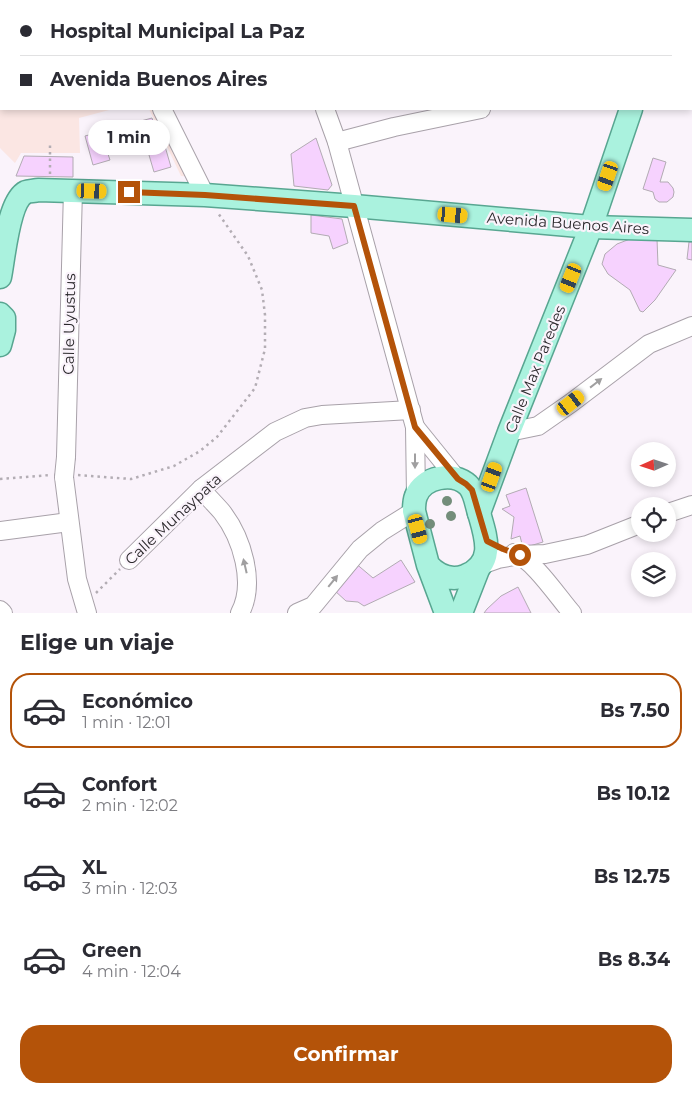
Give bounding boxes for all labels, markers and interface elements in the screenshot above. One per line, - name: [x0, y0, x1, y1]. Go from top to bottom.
- text: Hospital Municipal La Paz: [50, 20, 304, 43]
- text: Avenida Buenos Aires: [50, 68, 267, 91]
- callout: 1 min: [88, 120, 170, 154]
- text: 1 min: [107, 128, 151, 147]
- car: [596, 159, 619, 193]
- route end: [118, 181, 140, 203]
- car: [76, 183, 107, 199]
- car: [437, 206, 468, 224]
- street label: Avenida Buenos Aires: [486, 208, 650, 238]
- car: [558, 261, 583, 295]
- street label: Calle Uyustus: [59, 273, 79, 375]
- street label: Calle Max Paredes: [501, 302, 569, 436]
- one-way arrow: [589, 378, 602, 389]
- car: [554, 388, 587, 418]
- north arrow: [631, 442, 676, 488]
- map controls: [631, 442, 676, 597]
- one-way arrow: [411, 454, 419, 470]
- car: [479, 460, 504, 494]
- street label: Calle Munaypata: [121, 469, 225, 569]
- button: locate: [631, 497, 676, 542]
- car: [406, 513, 429, 545]
- route start: [509, 544, 531, 566]
- button: layers: [631, 552, 676, 597]
- one-way arrow: [241, 558, 249, 574]
- one-way arrow: [327, 575, 338, 588]
- text: Elige un viaje: [20, 629, 174, 656]
- icon: car: [22, 688, 67, 733]
- text: Económico: [82, 690, 193, 713]
- text: Bs 7.50: [600, 699, 670, 722]
- text: 1 min · 12:01: [82, 713, 171, 732]
- icon: car: [22, 771, 67, 816]
- text: Confort: [82, 773, 157, 796]
- text: Bs 10.12: [597, 782, 670, 805]
- text: 2 min · 12:02: [82, 796, 178, 815]
- icon: car: [22, 854, 67, 899]
- text: XL: [82, 856, 107, 879]
- text: Bs 12.75: [594, 865, 670, 888]
- text: 3 min · 12:03: [82, 879, 177, 898]
- icon: car: [22, 937, 67, 982]
- text: Green: [82, 939, 142, 962]
- text: Bs 8.34: [598, 948, 670, 971]
- text: 4 min · 12:04: [82, 962, 181, 981]
- button: Confirmar: [20, 1025, 672, 1083]

